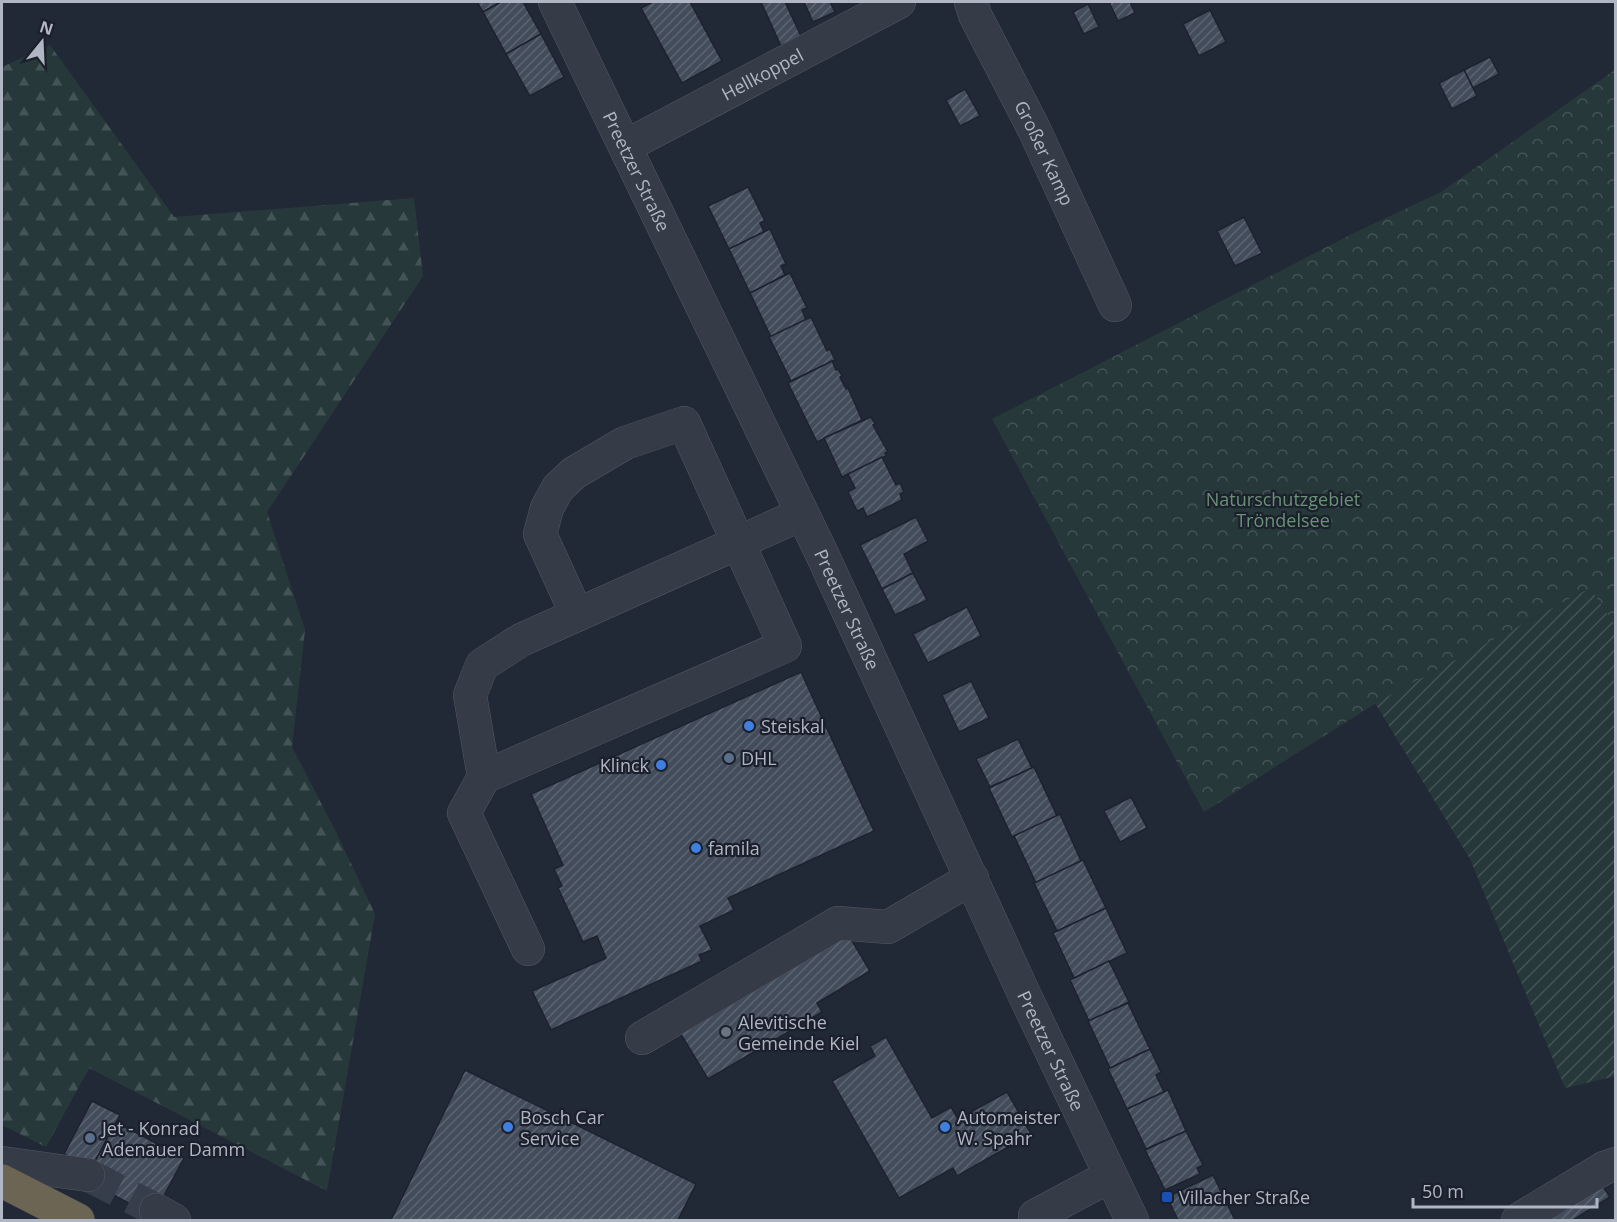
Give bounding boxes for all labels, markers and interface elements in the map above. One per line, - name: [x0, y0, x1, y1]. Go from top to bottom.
- north arrow: [12, 12, 72, 72]
- text: N: [37, 15, 56, 40]
- street label: Hellkoppel: [717, 43, 807, 106]
- street label: Großer Kamp: [1009, 96, 1079, 209]
- street label: Preetzer Straße: [598, 107, 676, 235]
- park label: Naturschutzgebiet Tröndelsee: [1206, 487, 1360, 532]
- street label: Preetzer Straße: [809, 545, 886, 674]
- place label: Steiskal: [761, 714, 825, 738]
- marker: Steiskal: [742, 719, 756, 733]
- place label: DHL: [741, 746, 777, 770]
- marker: DHL: [722, 751, 736, 765]
- place label: Klinck: [600, 753, 650, 777]
- marker: Klinck: [654, 758, 668, 772]
- place label: famila: [708, 836, 760, 860]
- marker: famila: [689, 841, 703, 855]
- street label: Preetzer Straße: [1012, 987, 1090, 1115]
- place label: Alevitische Gemeinde Kiel: [738, 1010, 860, 1055]
- marker: Alevitische Gemeinde Kiel: [719, 1025, 733, 1039]
- place label: Bosch Car Service: [520, 1105, 605, 1150]
- place label: Automeister W. Spahr: [957, 1105, 1061, 1150]
- place label: Jet - Konrad Adenauer Damm: [100, 1116, 245, 1161]
- marker: Bosch Car Service: [501, 1120, 515, 1134]
- marker: Automeister W. Spahr: [938, 1120, 952, 1134]
- marker: Jet - Konrad Adenauer Damm: [83, 1131, 97, 1145]
- scale bar: [1413, 1171, 1598, 1209]
- text: 50 m: [1422, 1179, 1464, 1203]
- place label: Villacher Straße: [1179, 1185, 1310, 1209]
- marker: Villacher Straße: [1160, 1190, 1174, 1204]

